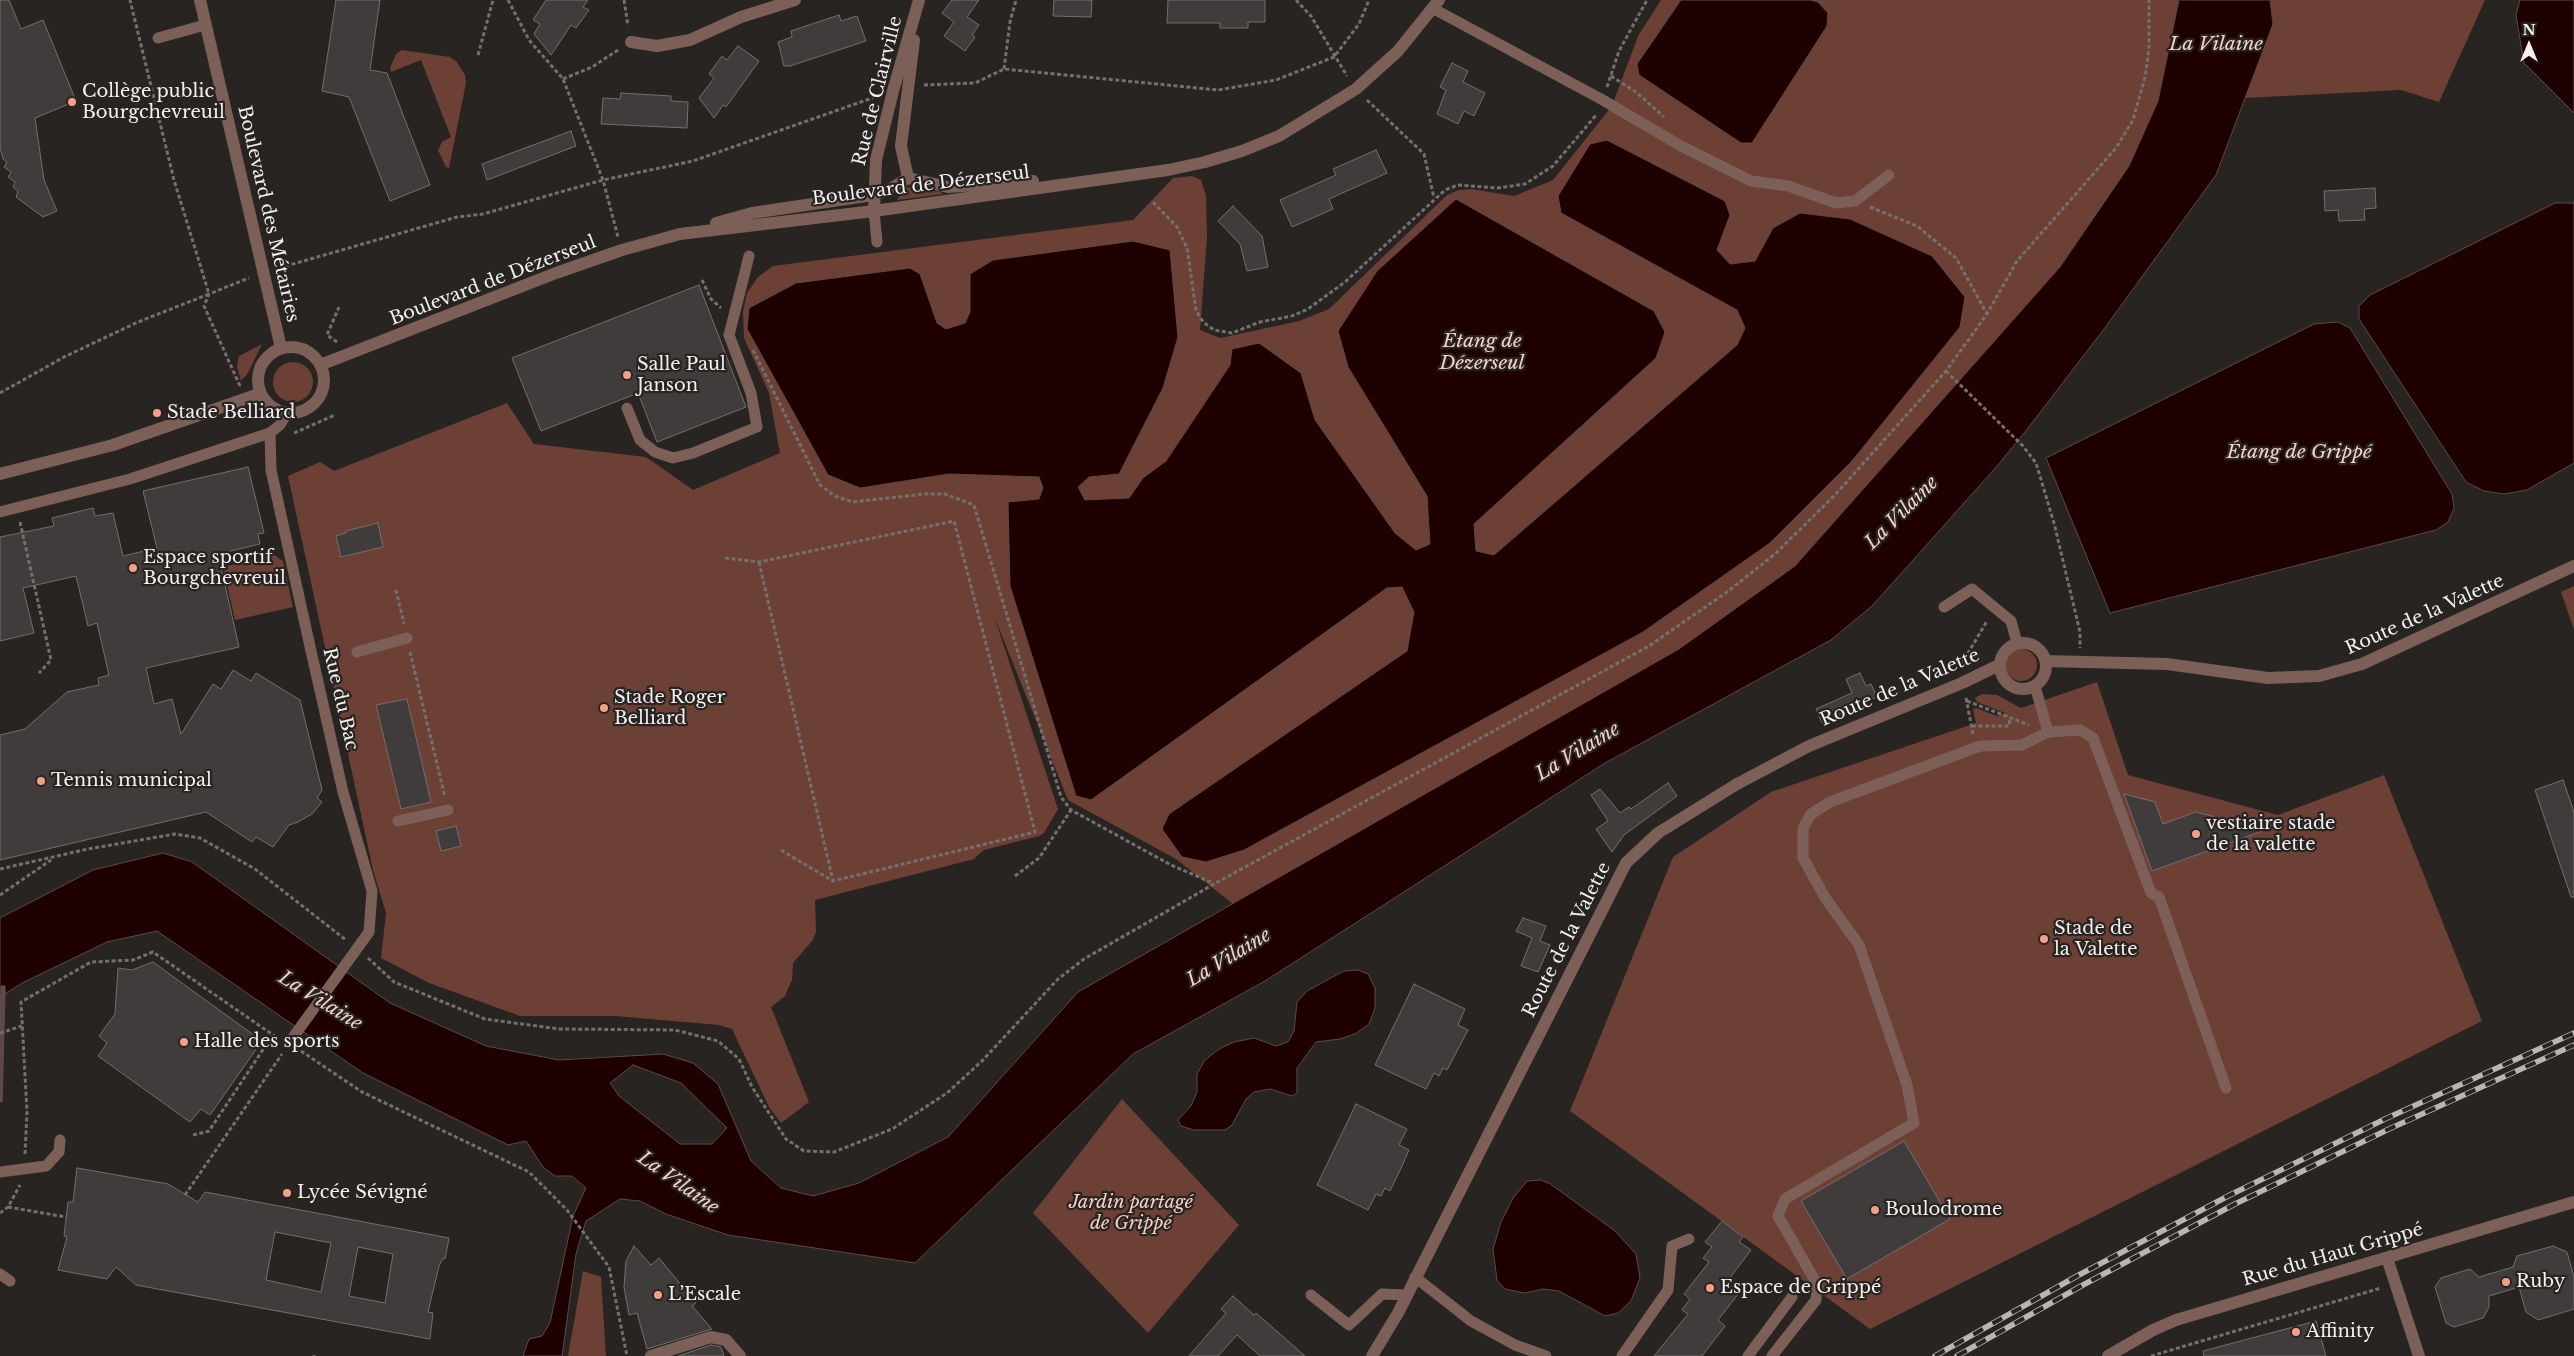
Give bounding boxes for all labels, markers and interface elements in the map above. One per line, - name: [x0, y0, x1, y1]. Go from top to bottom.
- street label: Rue de Clairville: [849, 14, 907, 168]
- north arrow: [2504, 20, 2554, 70]
- text: N: [2522, 21, 2536, 39]
- water label: La Vilaine: [2169, 34, 2263, 56]
- place label: Collège public Bourgchevreuil: [82, 81, 225, 124]
- marker: Collège public Bourgchevreuil: [66, 96, 78, 108]
- street label: Boulevard des Métairies: [233, 104, 303, 324]
- street label: Boulevard de Dézerseul: [811, 162, 1031, 210]
- street label: Boulevard de Dézerseul: [387, 232, 599, 330]
- water label: Étang de Dézerseul: [1440, 331, 1524, 375]
- place label: Salle Paul Janson: [637, 354, 726, 396]
- marker: Salle Paul Janson: [621, 369, 633, 381]
- place label: Stade Belliard: [167, 402, 295, 424]
- marker: Stade Belliard: [151, 407, 163, 419]
- water label: Étang de Grippé: [2226, 442, 2372, 464]
- water label: La Vilaine: [1861, 472, 1943, 554]
- place label: Espace sportif Bourgchevreuil: [143, 547, 286, 590]
- marker: Espace sportif Bourgchevreuil: [127, 562, 139, 574]
- street label: Route de la Valette: [2342, 570, 2508, 660]
- street label: Route de la Valette: [1817, 645, 1983, 731]
- street label: Rue du Bac: [318, 646, 362, 752]
- place label: Stade Roger Belliard: [614, 687, 725, 730]
- marker: Stade Roger Belliard: [598, 702, 610, 714]
- water label: La Vilaine: [1532, 718, 1624, 786]
- place label: Tennis municipal: [51, 770, 212, 792]
- marker: Tennis municipal: [35, 775, 47, 787]
- place label: vestiaire stade de la valette: [2206, 813, 2335, 856]
- marker: vestiaire stade de la valette: [2190, 828, 2202, 840]
- street label: Route de la Valette: [1519, 859, 1615, 1021]
- place label: Stade de la Valette: [2054, 918, 2137, 961]
- water label: La Vilaine: [1183, 924, 1275, 992]
- marker: Stade de la Valette: [2038, 933, 2050, 945]
- water label: La Vilaine: [274, 966, 366, 1036]
- place label: Halle des sports: [194, 1031, 339, 1053]
- marker: Halle des sports: [178, 1036, 190, 1048]
- water label: La Vilaine: [633, 1147, 723, 1219]
- place label: Lycée Sévigné: [297, 1182, 428, 1204]
- marker: Lycée Sévigné: [281, 1187, 293, 1199]
- park label: Jardin partagé de Grippé: [1069, 1192, 1193, 1234]
- place label: Boulodrome: [1885, 1199, 2002, 1221]
- marker: Boulodrome: [1869, 1204, 1881, 1216]
- street label: Rue du Haut Grippé: [2240, 1219, 2426, 1291]
- place label: Ruby: [2516, 1271, 2565, 1293]
- marker: Ruby: [2500, 1276, 2512, 1288]
- place label: Espace de Grippé: [1720, 1277, 1881, 1299]
- marker: Espace de Grippé: [1704, 1282, 1716, 1294]
- place label: L’Escale: [668, 1284, 741, 1306]
- marker: L’Escale: [652, 1289, 664, 1301]
- place label: Affinity: [2306, 1321, 2374, 1343]
- marker: Affinity: [2290, 1326, 2302, 1338]

